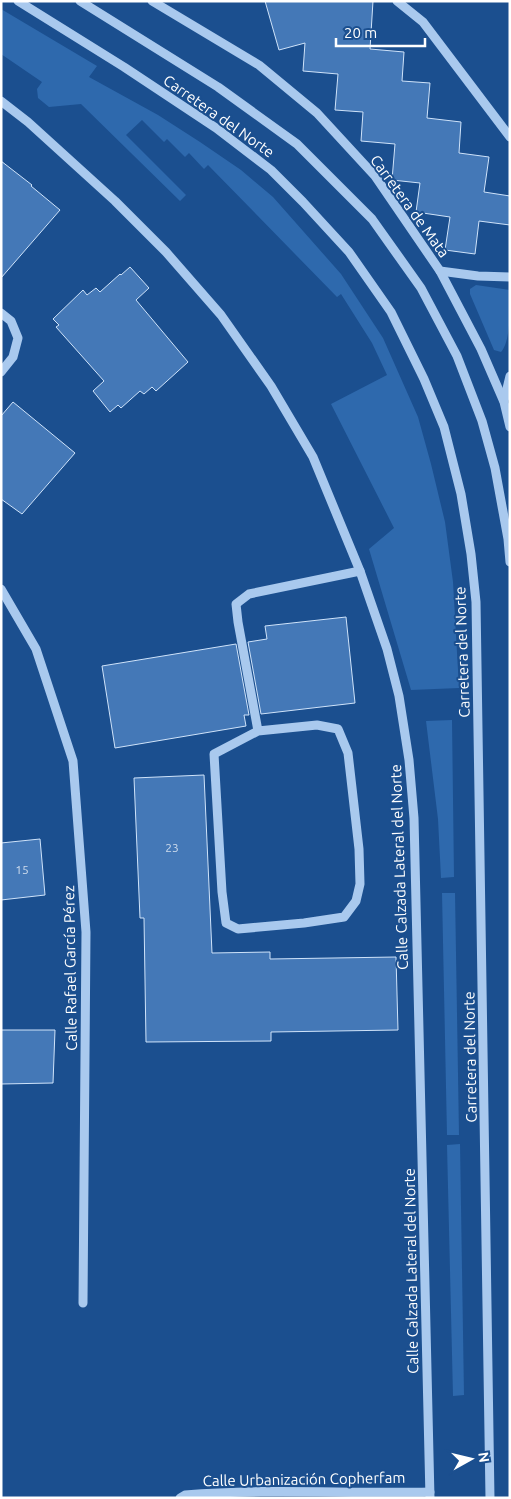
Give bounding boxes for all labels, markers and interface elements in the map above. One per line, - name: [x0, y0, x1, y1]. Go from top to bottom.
- scale bar: [336, 15, 425, 47]
- text: 20 m: [344, 24, 377, 41]
- street label: Carretera del Norte: [160, 71, 278, 161]
- street label: Carretera de Mata: [367, 152, 453, 260]
- street label: Carretera del Norte: [451, 586, 473, 718]
- street label: Calle Calzada Lateral del Norte: [387, 764, 411, 970]
- house number: 23: [165, 841, 179, 854]
- house number: 15: [15, 863, 29, 876]
- street label: Calle Rafael García Pérez: [60, 885, 80, 1051]
- street label: Carretera del Norte: [460, 991, 480, 1123]
- street label: Calle Calzada Lateral del Norte: [401, 1168, 421, 1374]
- north arrow: [446, 1434, 496, 1484]
- text: N: [475, 1451, 493, 1463]
- street label: Calle Urbanización Copherfam: [203, 1469, 405, 1489]

